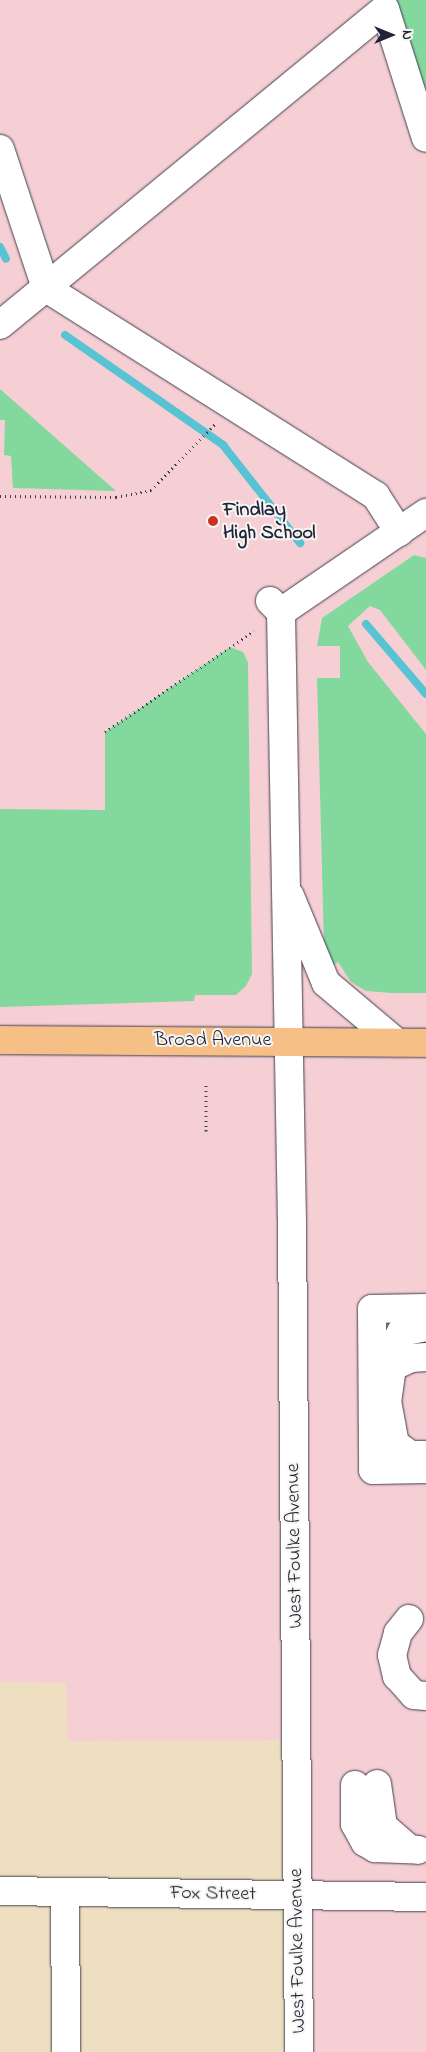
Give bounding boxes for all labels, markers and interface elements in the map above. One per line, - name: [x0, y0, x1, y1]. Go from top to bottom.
- north arrow: [366, 10, 416, 60]
- text: N: [396, 30, 417, 40]
- place label: Findlay High School: [223, 498, 316, 545]
- marker: Findlay High School: [207, 515, 219, 527]
- street label: Broad Avenue: [155, 1028, 271, 1052]
- street label: West Foulke Avenue: [282, 1463, 308, 1629]
- street label: West Foulke Avenue: [285, 1868, 311, 2034]
- street label: Fox Street: [170, 1881, 256, 1907]

